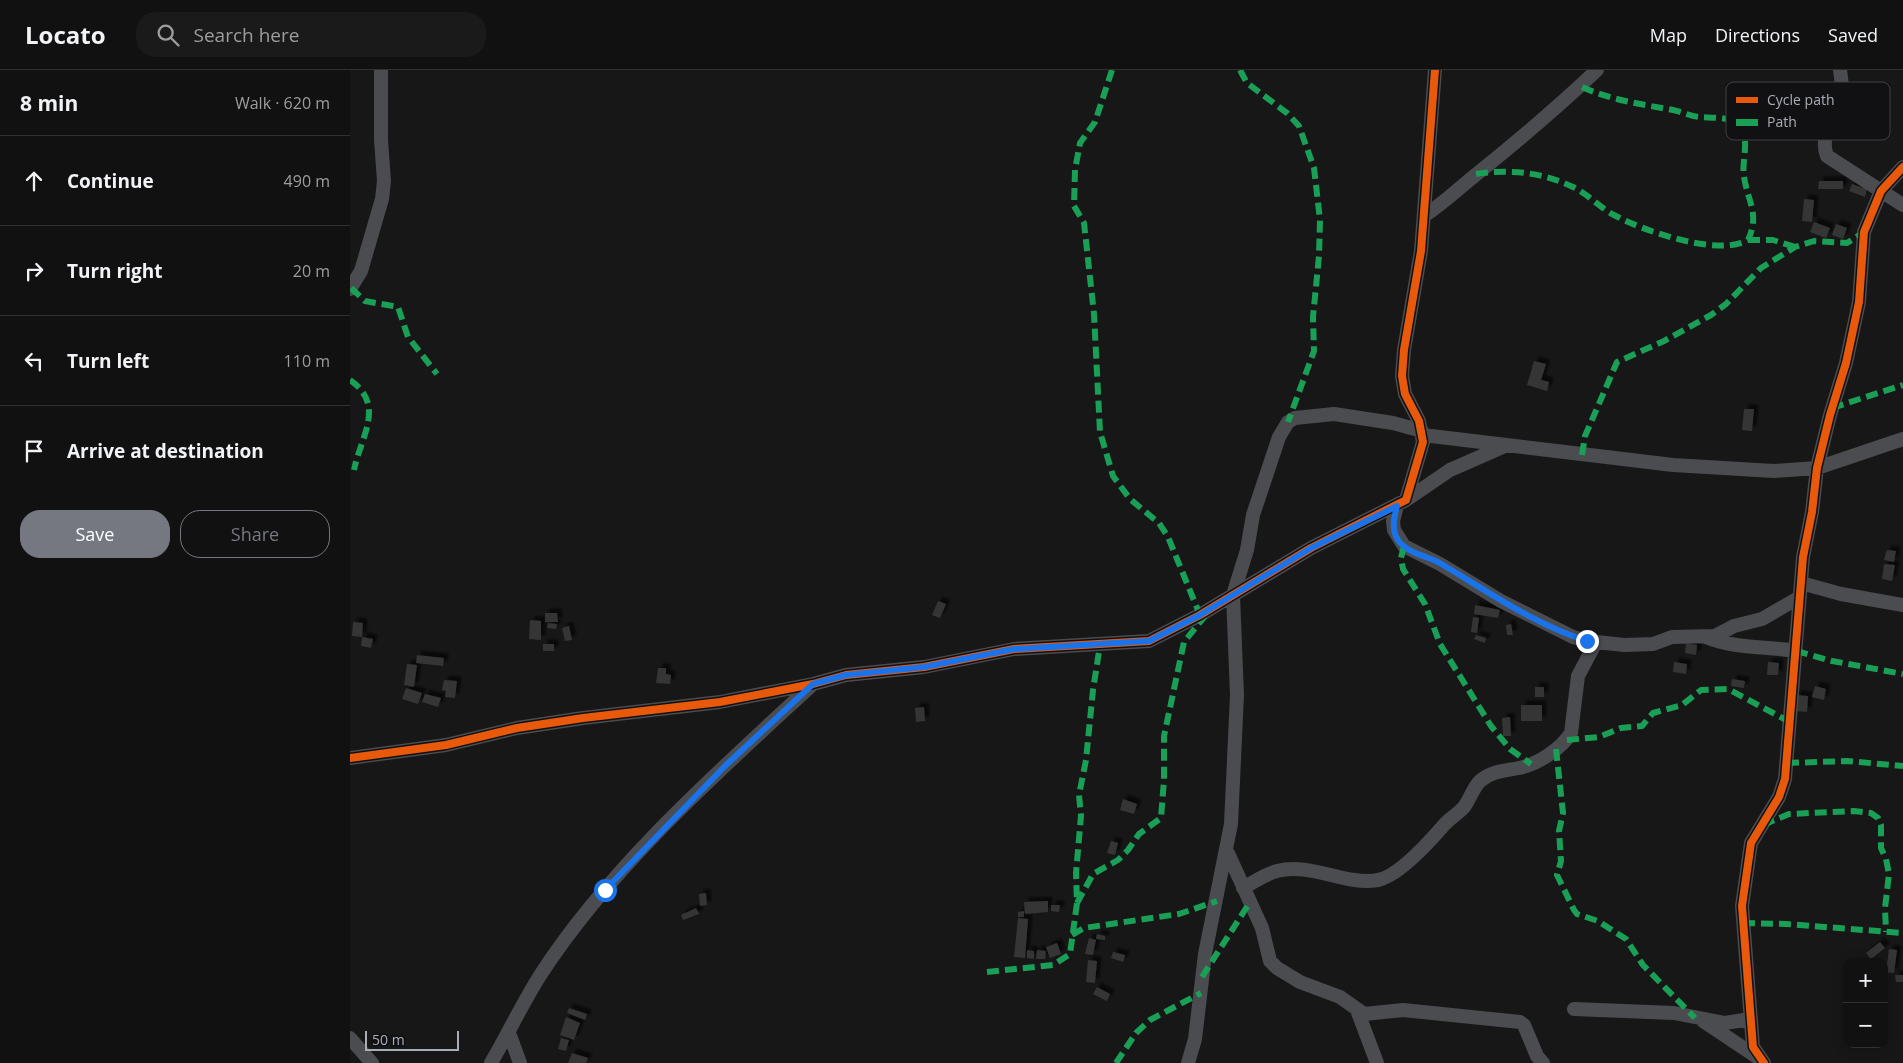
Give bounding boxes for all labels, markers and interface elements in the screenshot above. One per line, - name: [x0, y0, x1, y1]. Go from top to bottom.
- search box: [136, 12, 486, 57]
- text: Locato: [25, 18, 106, 51]
- icon: search: [154, 21, 182, 49]
- text: Search here: [194, 22, 299, 48]
- text: Map: [1650, 23, 1687, 47]
- text: Directions: [1715, 23, 1800, 47]
- text: Saved: [1828, 23, 1878, 47]
- legend: [1726, 82, 1890, 140]
- text: 8 min: [20, 89, 78, 117]
- text: Cycle path: [1767, 90, 1835, 109]
- text: Walk · 620 m: [235, 92, 330, 114]
- text: Path: [1767, 112, 1797, 131]
- icon: ahead: [20, 167, 48, 195]
- text: Continue: [67, 168, 154, 194]
- text: 490 m: [284, 170, 330, 192]
- icon: right: [20, 257, 48, 285]
- text: Turn right: [67, 258, 162, 284]
- text: 20 m: [293, 260, 330, 282]
- icon: left: [20, 347, 48, 375]
- text: Turn left: [67, 348, 149, 374]
- text: 110 m: [284, 350, 330, 372]
- icon: arrive: [20, 437, 48, 465]
- text: Arrive at destination: [67, 438, 264, 464]
- button: Save: [20, 510, 170, 558]
- button: Share: [180, 510, 330, 558]
- route end: [1576, 630, 1599, 653]
- route start: [594, 879, 617, 902]
- map controls: [1843, 958, 1888, 1048]
- button: +: [1843, 958, 1888, 1003]
- button: −: [1843, 1003, 1888, 1048]
- scale bar: [365, 1028, 459, 1051]
- text: 50 m: [372, 1030, 405, 1049]

